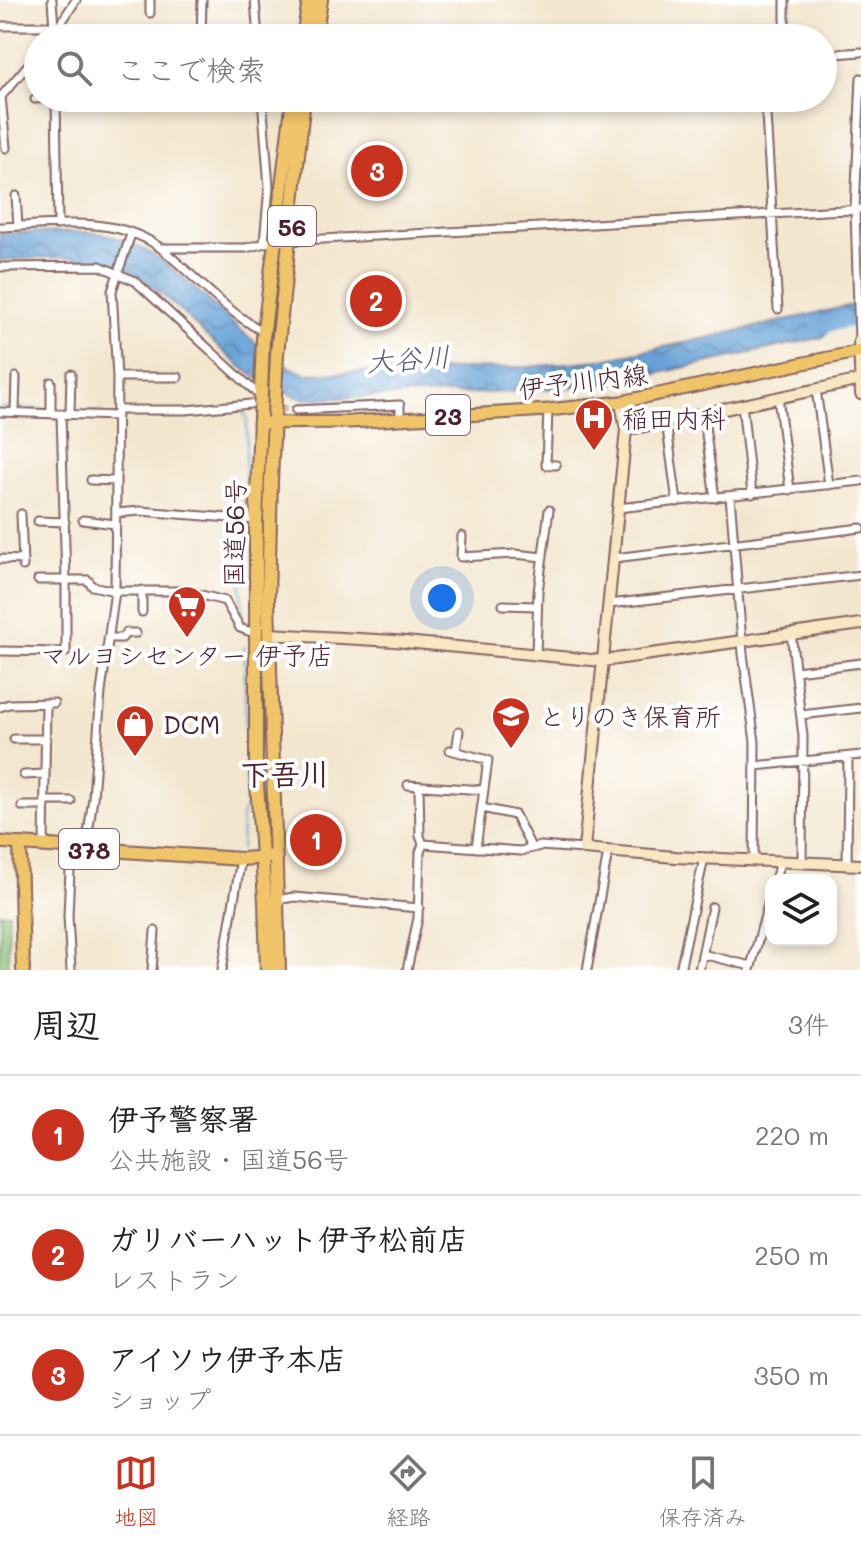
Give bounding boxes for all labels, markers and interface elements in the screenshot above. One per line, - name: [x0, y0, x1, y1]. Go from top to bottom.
- search box: [24, 24, 837, 112]
- icon: search: [52, 46, 96, 90]
- text: ここで検索: [116, 49, 266, 89]
- pin: 3: [351, 141, 403, 201]
- road number: 56: [268, 206, 316, 246]
- pin: 2: [350, 271, 402, 331]
- water label: 大谷川: [365, 337, 451, 379]
- street label: 伊予川内線: [516, 356, 650, 406]
- road number: 23: [426, 395, 470, 435]
- hospital icon: 稲田内科: [573, 397, 615, 452]
- place label: 稲田内科: [622, 401, 726, 435]
- street label: 国道56号: [216, 478, 252, 588]
- your location: [422, 578, 462, 618]
- supermarket icon: マルヨシセンター 伊予店: [166, 584, 208, 639]
- place label: マルヨシセンター 伊予店: [41, 638, 333, 672]
- school or university icon: とりのき保育所: [490, 695, 532, 750]
- place label: とりのき保育所: [539, 699, 721, 733]
- shop icon: DCM: [114, 703, 156, 758]
- place label: DCM: [163, 707, 220, 741]
- district label: 下吾川: [240, 753, 330, 793]
- pin: 1: [290, 810, 342, 870]
- road number: 378: [59, 829, 119, 869]
- map controls: [765, 874, 837, 946]
- button: layers: [765, 874, 837, 946]
- text: 周辺: [32, 1001, 100, 1046]
- text: 3件: [788, 1007, 829, 1041]
- text: 伊予警察署: [108, 1098, 258, 1138]
- text: 1: [52, 1118, 64, 1152]
- text: 220 m: [755, 1118, 829, 1152]
- text: 公共施設 · 国道56号: [108, 1142, 349, 1176]
- text: ガリバーハット伊予松前店: [108, 1218, 468, 1258]
- text: 2: [51, 1238, 65, 1272]
- text: 250 m: [754, 1238, 829, 1272]
- text: レストラン: [108, 1262, 240, 1296]
- text: アイソウ伊予本店: [108, 1338, 346, 1378]
- text: 3: [50, 1358, 66, 1392]
- text: 350 m: [754, 1358, 829, 1392]
- text: ショップ: [108, 1382, 211, 1416]
- tab: 地図: [114, 1451, 158, 1531]
- tab: 経路: [386, 1451, 431, 1531]
- tab: 保存済み: [659, 1451, 747, 1531]

